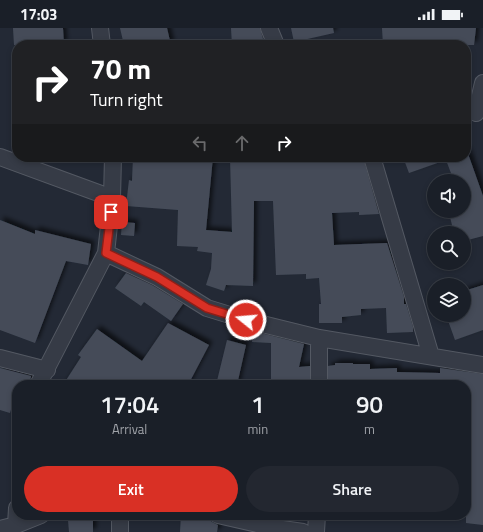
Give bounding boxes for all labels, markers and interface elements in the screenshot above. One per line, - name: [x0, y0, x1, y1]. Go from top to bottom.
- text: 17:03: [20, 3, 57, 26]
- text: 70 m: [90, 47, 151, 90]
- icon: right: [24, 56, 76, 108]
- text: Turn right: [90, 86, 163, 113]
- icon: left: [189, 132, 211, 154]
- icon: ahead: [231, 132, 253, 154]
- icon: right: [273, 132, 295, 154]
- map controls: [427, 174, 471, 322]
- button: sound: [427, 174, 471, 218]
- pin: [94, 195, 128, 229]
- icon: arrive: [100, 201, 122, 223]
- button: search: [427, 226, 471, 270]
- button: layers: [427, 278, 471, 322]
- position arrow: [225, 299, 267, 341]
- text: 17:04: [100, 386, 159, 422]
- text: 1: [251, 386, 265, 422]
- text: 90: [356, 386, 383, 422]
- text: Arrival: [112, 419, 147, 439]
- text: min: [247, 419, 268, 439]
- text: m: [364, 419, 375, 439]
- button: Exit: [24, 466, 238, 512]
- button: Share: [246, 466, 459, 512]

